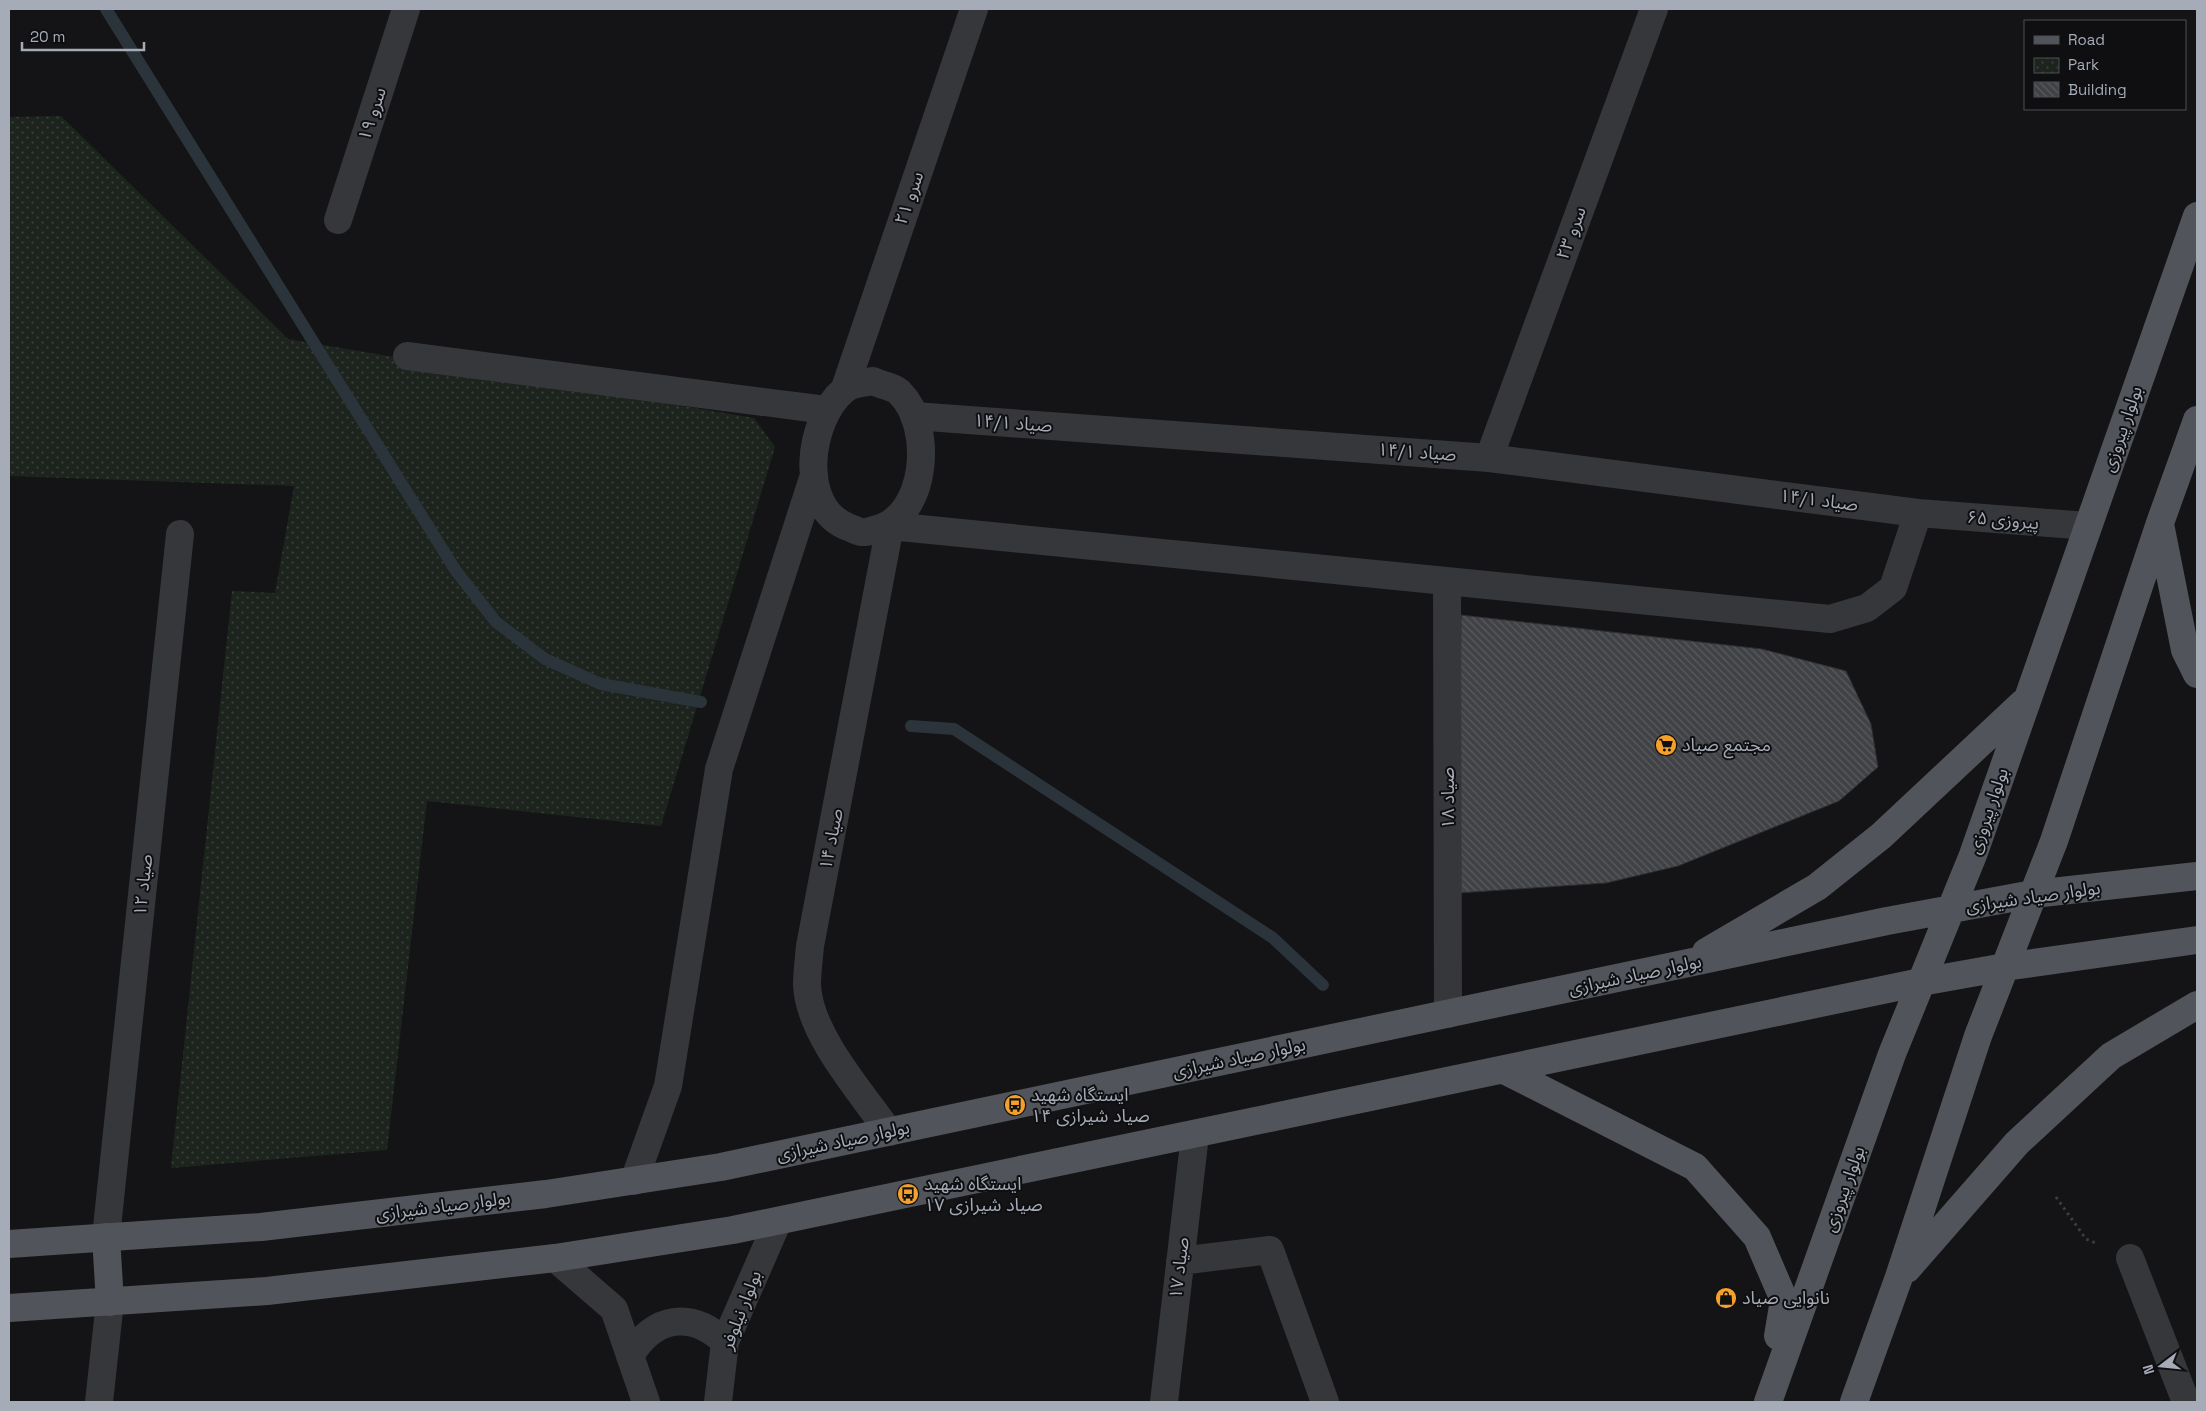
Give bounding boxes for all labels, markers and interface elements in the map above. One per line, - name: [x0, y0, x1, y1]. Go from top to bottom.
- scale bar: [22, 20, 145, 52]
- legend: [2024, 20, 2186, 110]
- text: 20 m: [30, 27, 65, 46]
- text: Road: [2068, 30, 2105, 49]
- text: Park: [2068, 55, 2099, 74]
- text: Building: [2068, 80, 2127, 99]
- street label: سرو ۱۹: [352, 84, 391, 143]
- street label: سرو ۲۱: [889, 168, 928, 227]
- street label: سرو ۲۳: [1550, 203, 1591, 262]
- street label: بولوار پیروزی: [2096, 383, 2147, 475]
- street label: صیاد ۱۴/۱: [973, 408, 1053, 437]
- street label: صیاد ۱۴/۱: [1377, 437, 1457, 466]
- street label: صیاد ۱۴/۱: [1778, 483, 1860, 516]
- street label: پیروزی ۶۵: [1966, 505, 2040, 534]
- supermarket icon: مجتمع صیاد: [1654, 733, 1678, 757]
- place label: مجتمع صیاد: [1682, 733, 1771, 759]
- street label: بولوار پیروزی: [1962, 765, 2013, 857]
- street label: صیاد ۱۸: [1436, 767, 1459, 829]
- street label: صیاد ۱۴: [813, 806, 848, 872]
- street label: صیاد ۱۲: [128, 853, 157, 917]
- street label: بولوار صیاد شیرازی: [1964, 876, 2102, 917]
- street label: بولوار صیاد شیرازی: [1566, 949, 1704, 1000]
- street label: بولوار صیاد شیرازی: [1170, 1032, 1308, 1083]
- place label: ایستگاه شهید صیاد شیرازی ۱۴: [1031, 1083, 1150, 1127]
- bus stop icon: ایستگاه شهید صیاد شیرازی ۱۴: [1003, 1093, 1027, 1117]
- street label: بولوار صیاد شیرازی: [774, 1115, 912, 1166]
- street label: بولوار پیروزی: [1817, 1143, 1870, 1235]
- place label: ایستگاه شهید صیاد شیرازی ۱۷: [924, 1172, 1043, 1216]
- bus stop icon: ایستگاه شهید صیاد شیرازی ۱۷: [896, 1182, 920, 1206]
- street label: بولوار صیاد شیرازی: [374, 1186, 512, 1225]
- street label: صیاد ۱۷: [1163, 1236, 1194, 1300]
- street label: بولوار نیلوفر: [715, 1267, 766, 1353]
- shop icon: نانوایی صیاد: [1714, 1286, 1738, 1310]
- place label: نانوایی صیاد: [1742, 1286, 1830, 1309]
- north arrow: [2136, 1341, 2186, 1391]
- text: N: [2139, 1363, 2158, 1377]

